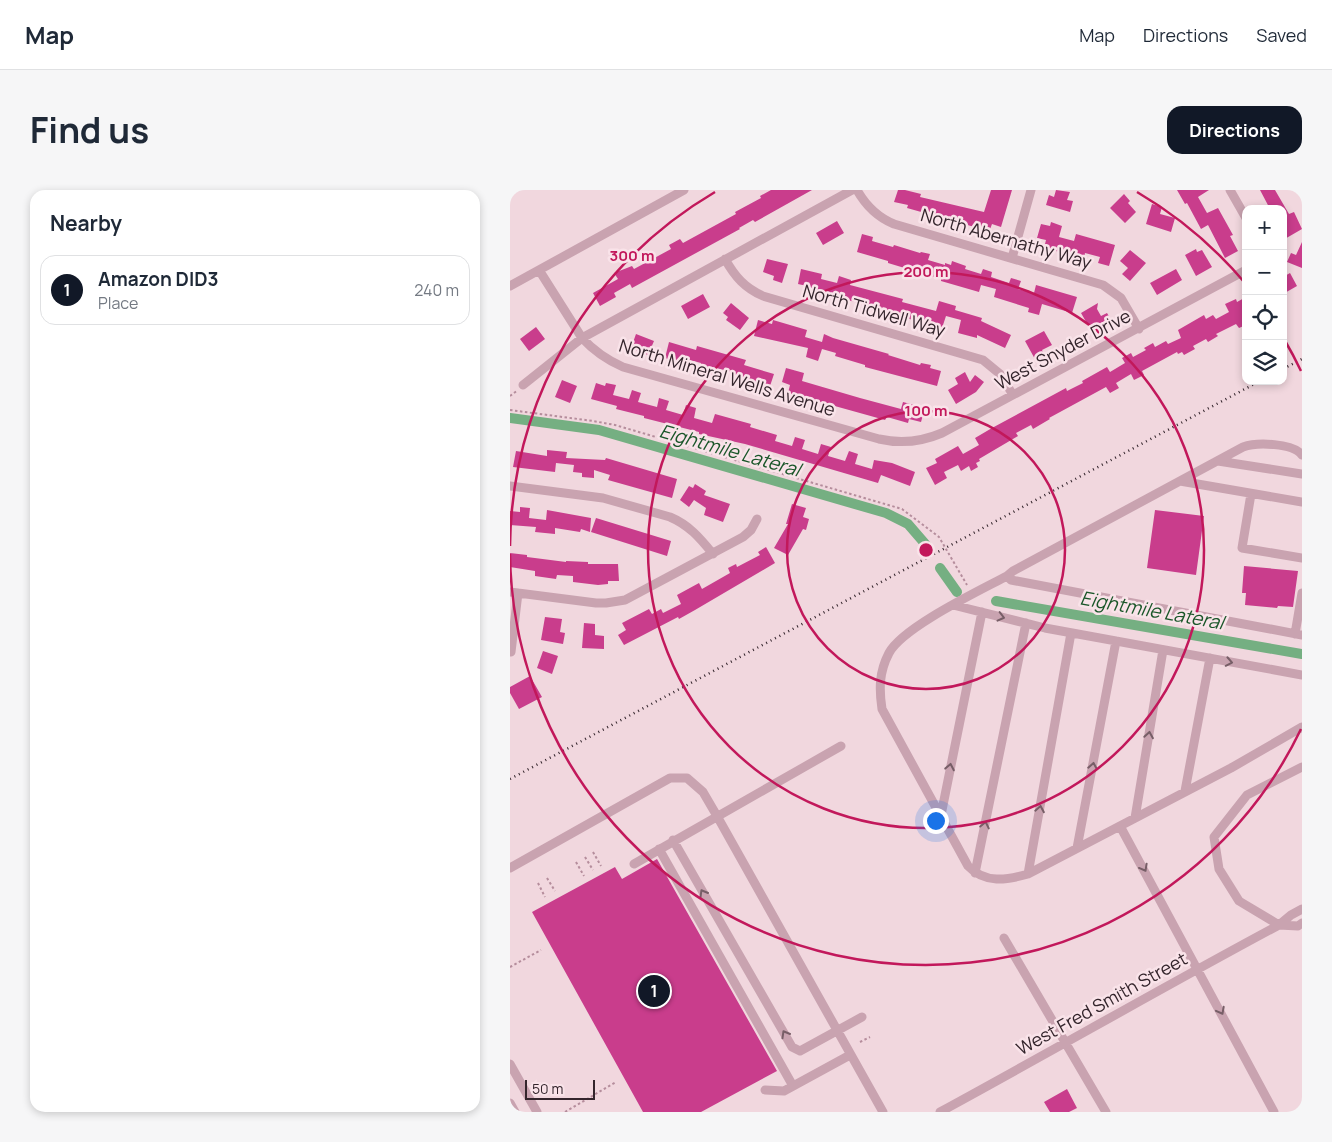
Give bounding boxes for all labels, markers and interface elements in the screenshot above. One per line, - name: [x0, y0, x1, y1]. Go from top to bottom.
- text: Map: [25, 18, 74, 51]
- text: Map: [1079, 23, 1115, 47]
- text: Directions: [1143, 23, 1228, 47]
- text: Saved: [1256, 23, 1307, 47]
- text: Find us: [30, 106, 149, 154]
- button: Directions: [1167, 106, 1302, 154]
- street label: North Abernathy Way: [918, 202, 1095, 274]
- map controls: [1242, 205, 1287, 385]
- button: +: [1242, 205, 1287, 250]
- text: Nearby: [50, 209, 122, 237]
- text: 300 m: [610, 245, 654, 266]
- button: −: [1242, 250, 1287, 295]
- text: 200 m: [903, 261, 949, 282]
- text: Amazon DID3: [98, 266, 219, 292]
- street label: North Tidwell Way: [800, 278, 949, 342]
- text: 1: [63, 279, 71, 301]
- text: 240 m: [414, 279, 459, 301]
- text: Place: [98, 292, 138, 314]
- button: locate: [1242, 295, 1287, 340]
- street label: West Snyder Drive: [990, 303, 1135, 395]
- street label: North Mineral Wells Avenue: [616, 333, 838, 421]
- button: layers: [1242, 340, 1287, 385]
- text: 100 m: [905, 400, 947, 421]
- water label: Eightmile Lateral: [657, 417, 806, 483]
- centre of rings: [917, 541, 935, 559]
- water label: Eightmile Lateral: [1078, 585, 1228, 636]
- one-way arrow: [996, 611, 1004, 621]
- one-way arrow: [1224, 656, 1233, 666]
- one-way arrow: [1143, 731, 1153, 740]
- one-way arrow: [1087, 761, 1097, 770]
- one-way arrow: [945, 763, 955, 772]
- one-way arrow: [1034, 804, 1044, 813]
- your location: [923, 808, 949, 834]
- one-way arrow: [979, 821, 989, 830]
- one-way arrow: [1137, 863, 1147, 872]
- one-way arrow: [700, 890, 710, 899]
- street label: West Fred Smith Street: [1012, 946, 1191, 1060]
- pin: 1: [638, 972, 670, 1010]
- one-way arrow: [1215, 1006, 1225, 1015]
- one-way arrow: [781, 1030, 791, 1039]
- scale bar: [525, 1077, 595, 1100]
- text: 50 m: [532, 1079, 563, 1098]

